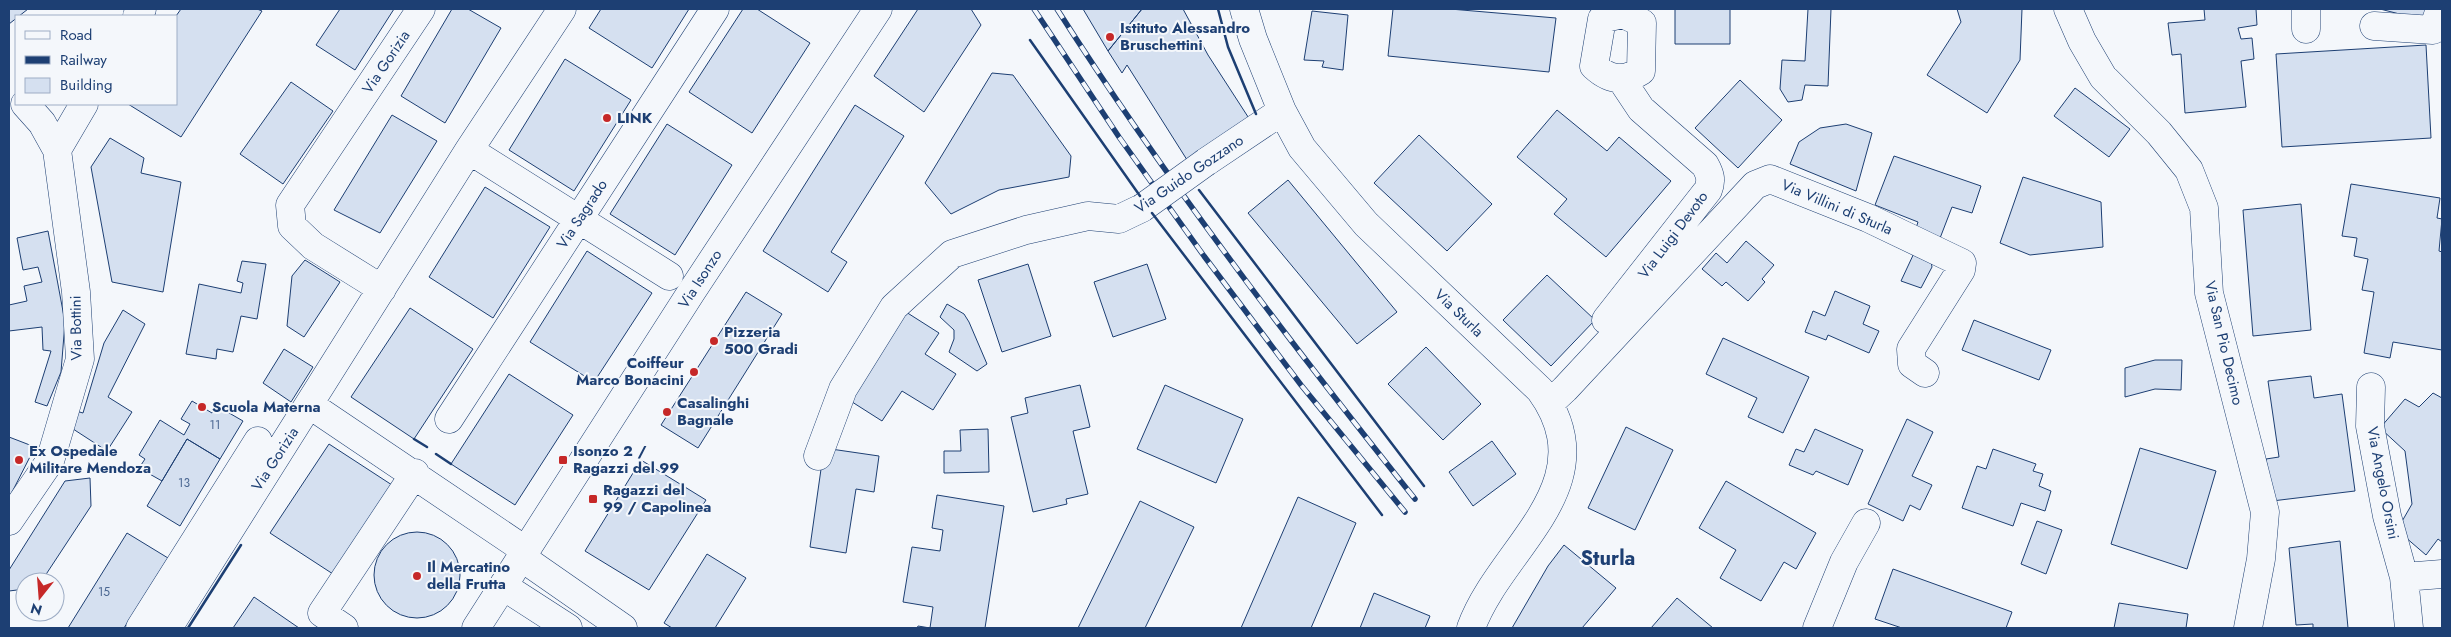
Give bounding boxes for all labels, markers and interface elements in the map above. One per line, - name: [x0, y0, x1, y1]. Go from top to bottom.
- legend: [15, 15, 178, 105]
- place label: Istituto Alessandro Bruschettini: [1120, 17, 1250, 56]
- text: Road: [60, 24, 92, 46]
- street label: Via Gorizia: [357, 26, 415, 98]
- marker: Istituto Alessandro Bruschettini: [1104, 31, 1116, 43]
- text: Railway: [60, 49, 107, 71]
- text: Building: [60, 74, 112, 96]
- place label: LINK: [617, 107, 653, 129]
- marker: LINK: [601, 112, 613, 124]
- street label: Via Guido Gozzano: [1130, 129, 1248, 219]
- street label: Via Villini di Sturla: [1778, 174, 1896, 240]
- street label: Via Sagrado: [551, 175, 613, 253]
- street label: Via Luigi Devoto: [1633, 187, 1713, 283]
- street label: Via Isonzo: [673, 245, 727, 313]
- street label: Via San Pio Decimo: [2199, 279, 2249, 407]
- street label: Via Sturla: [1429, 284, 1489, 342]
- street label: Via Bottini: [64, 295, 88, 361]
- place label: Pizzeria 500 Gradi: [724, 321, 798, 360]
- marker: Pizzeria 500 Gradi: [708, 335, 720, 347]
- place label: Coiffeur Marco Bonacini: [576, 352, 685, 391]
- marker: Coiffeur Marco Bonacini: [688, 366, 700, 378]
- place label: Casalinghi Bagnale: [677, 392, 749, 431]
- place label: Scuola Materna: [212, 396, 321, 418]
- marker: Scuola Materna: [196, 401, 208, 413]
- marker: Casalinghi Bagnale: [661, 406, 673, 418]
- house number: 11: [210, 416, 220, 434]
- street label: Via Gorizia: [246, 423, 304, 495]
- street label: Via Angelo Orsini: [2361, 425, 2405, 541]
- place label: Ex Ospedale Militare Mendoza: [29, 440, 151, 479]
- place label: Isonzo 2 / Ragazzi del 99: [573, 440, 679, 479]
- marker: Ex Ospedale Militare Mendoza: [13, 454, 25, 466]
- marker: Isonzo 2 / Ragazzi del 99: [557, 454, 569, 466]
- house number: 13: [178, 474, 190, 492]
- place label: Ragazzi del 99 / Capolinea: [603, 479, 711, 518]
- marker: Ragazzi del 99 / Capolinea: [587, 493, 599, 505]
- district label: Sturla: [1581, 544, 1635, 573]
- place label: Il Mercatino della Frutta: [427, 556, 510, 595]
- marker: Il Mercatino della Frutta: [411, 570, 423, 582]
- north arrow: [15, 572, 65, 622]
- house number: 15: [98, 583, 110, 601]
- text: N: [28, 598, 44, 621]

